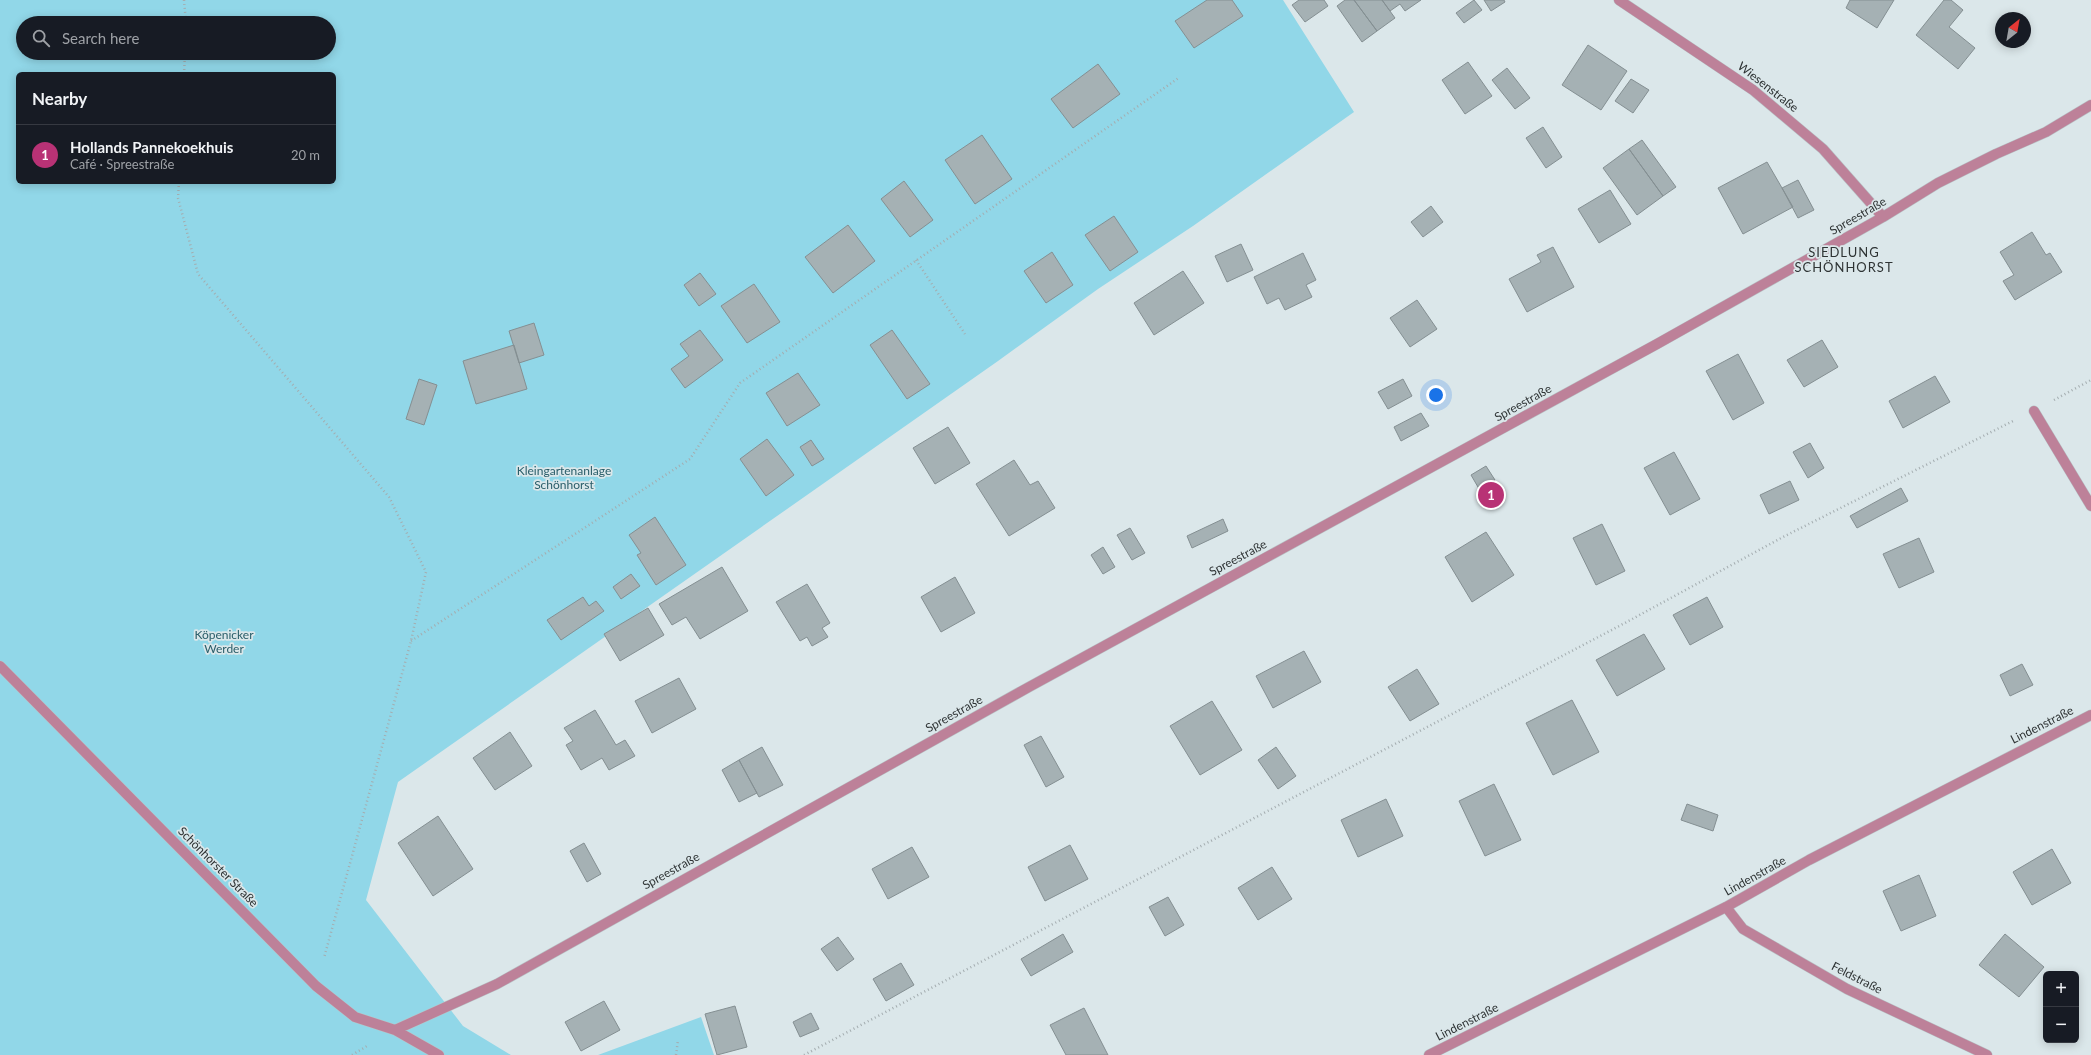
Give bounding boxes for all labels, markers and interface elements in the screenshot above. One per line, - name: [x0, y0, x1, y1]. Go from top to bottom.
- north arrow: [1995, 12, 2031, 48]
- search box: [16, 16, 336, 60]
- icon: search: [30, 27, 52, 49]
- text: Search here: [62, 29, 139, 47]
- street label: Wiesenstraße: [1735, 58, 1802, 115]
- text: Nearby: [32, 88, 87, 109]
- text: Hollands Pannekoekhuis: [70, 138, 233, 156]
- text: 1: [41, 147, 49, 163]
- text: 20 m: [291, 147, 320, 163]
- text: Café · Spreestraße: [70, 156, 174, 172]
- street label: Spreestraße: [1827, 193, 1889, 238]
- district label: SIEDLUNG SCHÖNHORST: [1794, 244, 1894, 275]
- street label: Spreestraße: [1492, 381, 1554, 424]
- your location: [1426, 385, 1446, 405]
- park label: Kleingartenanlage Schönhorst: [517, 463, 611, 492]
- pin: 1: [1478, 480, 1504, 510]
- street label: Spreestraße: [1206, 536, 1269, 579]
- park label: Köpenicker Werder: [194, 627, 254, 656]
- street label: Spreestraße: [923, 692, 985, 735]
- street label: Lindenstraße: [2008, 702, 2076, 747]
- street label: Schönhorster Straße: [175, 823, 262, 910]
- street label: Spreestraße: [640, 849, 702, 892]
- street label: Lindenstraße: [1721, 852, 1788, 899]
- street label: Feldstraße: [1829, 958, 1885, 997]
- map controls: [2043, 971, 2079, 1043]
- button: +: [2043, 971, 2079, 1007]
- street label: Lindenstraße: [1433, 999, 1501, 1044]
- button: −: [2043, 1007, 2079, 1043]

